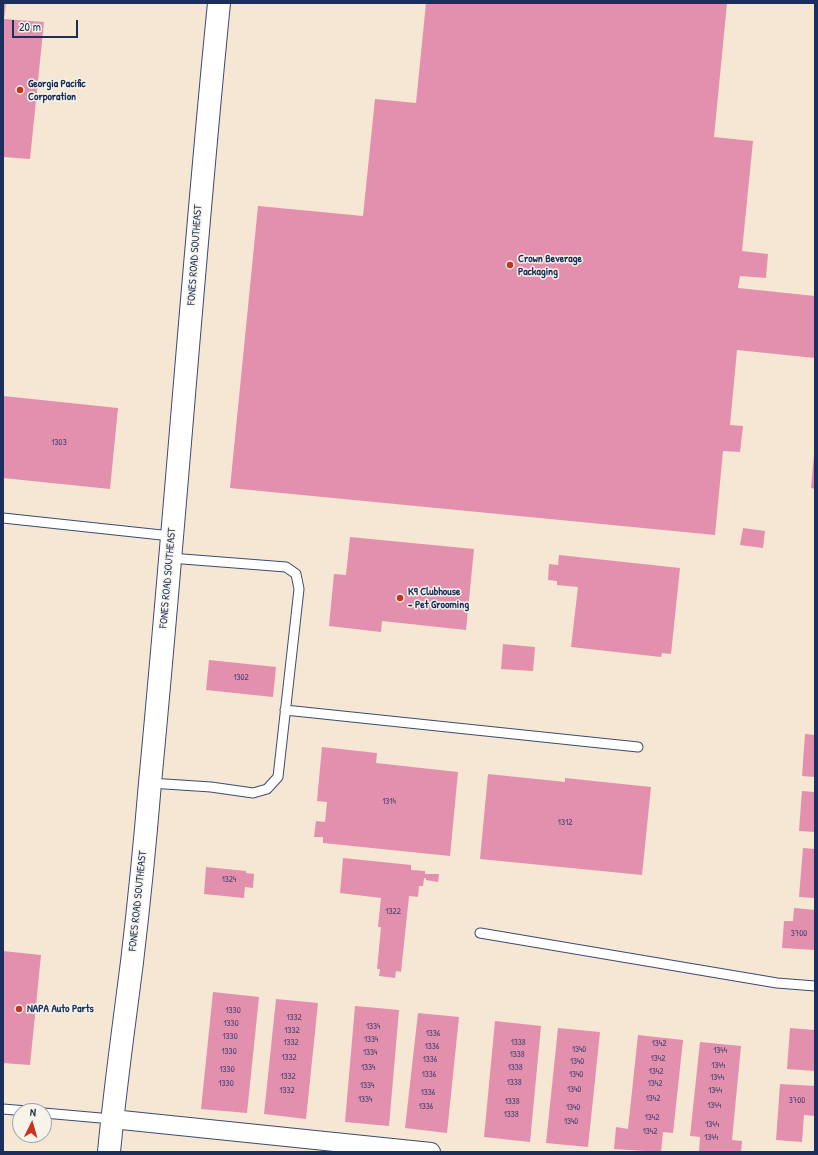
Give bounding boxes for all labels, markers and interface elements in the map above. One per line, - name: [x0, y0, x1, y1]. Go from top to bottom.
- scale bar: [14, 12, 80, 38]
- text: 20 m: [19, 18, 41, 35]
- place label: Georgia Pacific Corporation: [28, 77, 86, 103]
- marker: Georgia Pacific Corporation: [15, 85, 25, 95]
- street label: FONES ROAD SOUTHEAST: [185, 204, 205, 306]
- place label: Crown Beverage Packaging: [518, 252, 582, 278]
- marker: Crown Beverage Packaging: [505, 260, 515, 270]
- house number: 1303: [51, 438, 67, 448]
- street label: FONES ROAD SOUTHEAST: [157, 527, 179, 629]
- place label: K9 Clubhouse - Pet Grooming: [408, 585, 469, 611]
- marker: K9 Clubhouse - Pet Grooming: [395, 593, 405, 603]
- house number: 1302: [233, 673, 249, 683]
- house number: 1314: [382, 797, 396, 807]
- house number: 1312: [558, 818, 572, 828]
- street label: FONES ROAD SOUTHEAST: [126, 850, 150, 952]
- house number: 1324: [222, 875, 236, 885]
- house number: 1322: [385, 907, 401, 917]
- house number: 3700: [791, 929, 807, 939]
- place label: NAPA Auto Parts: [27, 1002, 94, 1016]
- marker: NAPA Auto Parts: [14, 1004, 24, 1014]
- house number: 1330: [225, 1006, 241, 1016]
- house number: 1332: [286, 1013, 302, 1023]
- house number: 1330: [223, 1019, 239, 1029]
- house number: 1334: [366, 1022, 380, 1032]
- house number: 1332: [284, 1026, 300, 1036]
- house number: 1336: [426, 1029, 440, 1039]
- house number: 1330: [222, 1032, 238, 1042]
- house number: 1334: [364, 1035, 378, 1045]
- house number: 1332: [283, 1038, 299, 1048]
- house number: 1338: [510, 1038, 526, 1048]
- house number: 1342: [652, 1039, 666, 1049]
- house number: 1336: [425, 1042, 439, 1052]
- house number: 1340: [572, 1045, 586, 1055]
- house number: 1344: [713, 1046, 727, 1056]
- house number: 1330: [221, 1047, 237, 1057]
- house number: 1334: [363, 1048, 377, 1058]
- house number: 1338: [509, 1050, 525, 1060]
- house number: 1332: [281, 1053, 297, 1063]
- house number: 1342: [651, 1054, 665, 1064]
- house number: 1336: [423, 1055, 437, 1065]
- house number: 1340: [570, 1057, 584, 1067]
- house number: 1344: [711, 1061, 725, 1071]
- house number: 1334: [361, 1063, 375, 1073]
- house number: 1338: [507, 1063, 523, 1073]
- house number: 1330: [219, 1065, 235, 1075]
- house number: 1342: [649, 1067, 663, 1077]
- house number: 1336: [422, 1070, 436, 1080]
- house number: 1340: [569, 1070, 583, 1080]
- house number: 1332: [280, 1072, 296, 1082]
- house number: 1344: [710, 1073, 724, 1083]
- house number: 1338: [506, 1078, 522, 1088]
- house number: 1330: [218, 1079, 234, 1089]
- house number: 1342: [648, 1079, 662, 1089]
- house number: 1334: [360, 1081, 374, 1091]
- house number: 1340: [567, 1085, 581, 1095]
- house number: 1332: [279, 1086, 295, 1096]
- house number: 1344: [708, 1086, 722, 1096]
- house number: 1336: [421, 1088, 435, 1098]
- house number: 1342: [646, 1094, 660, 1104]
- house number: 1334: [358, 1095, 372, 1105]
- house number: 3700: [789, 1096, 805, 1106]
- house number: 1338: [504, 1097, 520, 1107]
- house number: 1344: [707, 1101, 721, 1111]
- house number: 1336: [419, 1102, 433, 1112]
- north arrow: [12, 1103, 52, 1143]
- house number: 1340: [566, 1103, 580, 1113]
- text: N: [29, 1105, 36, 1119]
- house number: 1338: [503, 1110, 519, 1120]
- house number: 1342: [645, 1113, 659, 1123]
- house number: 1340: [564, 1117, 578, 1127]
- house number: 1344: [705, 1120, 719, 1130]
- house number: 1342: [643, 1127, 657, 1137]
- house number: 1344: [704, 1133, 718, 1143]

